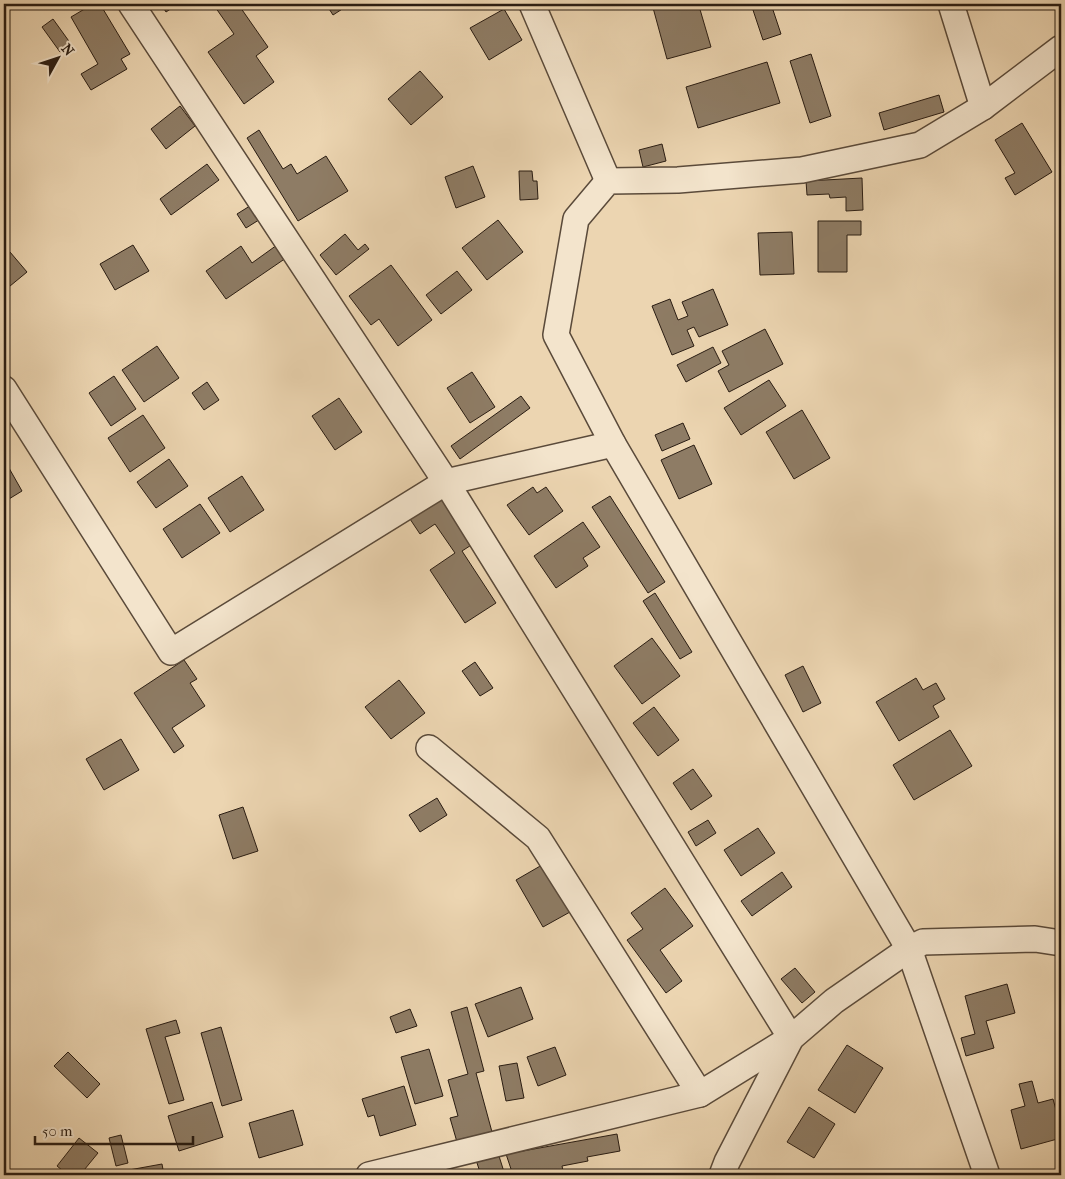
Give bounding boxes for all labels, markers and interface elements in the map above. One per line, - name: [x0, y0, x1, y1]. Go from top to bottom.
- north arrow: [32, 32, 82, 82]
- text: N: [58, 40, 78, 60]
- scale bar: [35, 1114, 192, 1146]
- text: 50 m: [42, 1122, 73, 1140]

